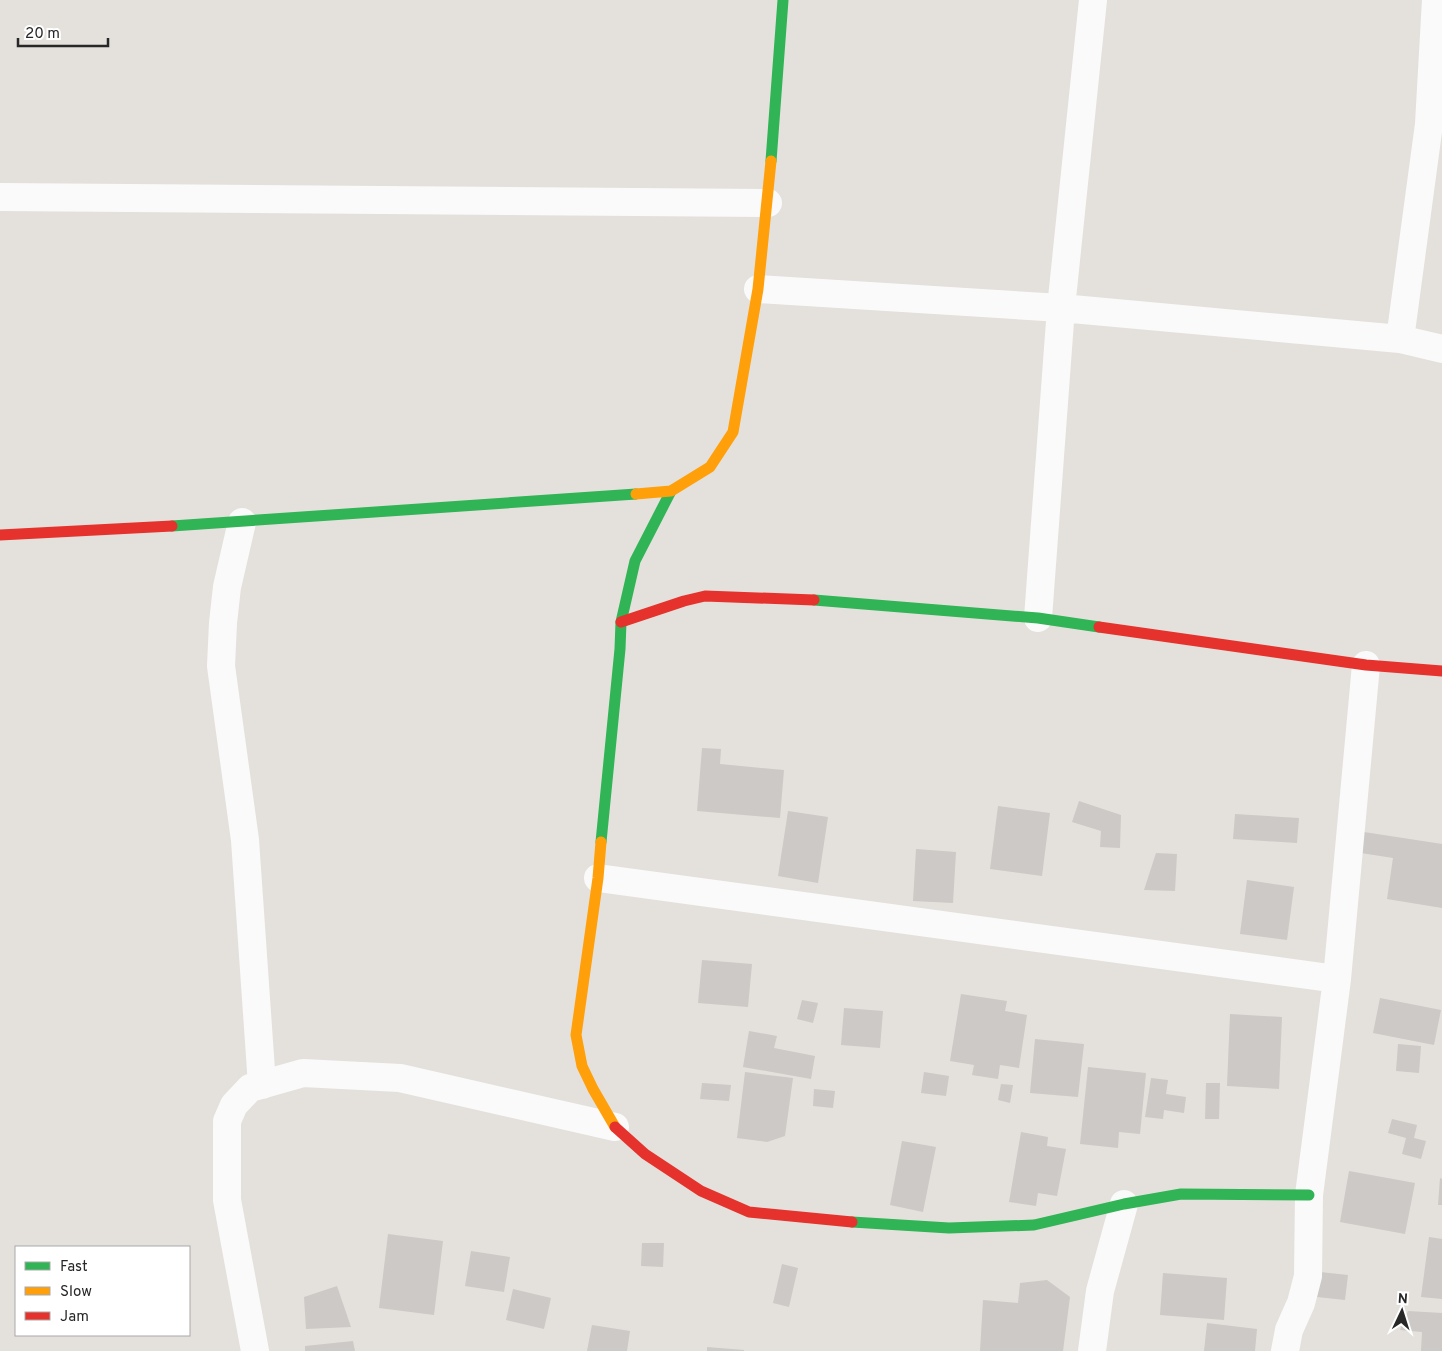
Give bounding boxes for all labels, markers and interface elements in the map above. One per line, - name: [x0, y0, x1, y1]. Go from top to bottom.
- scale bar: [18, 15, 108, 47]
- text: 20 m: [25, 25, 60, 44]
- legend: [15, 1246, 190, 1336]
- text: Fast: [60, 1258, 88, 1277]
- text: Slow: [60, 1283, 92, 1302]
- north arrow: [1377, 1286, 1427, 1336]
- text: N: [1397, 1291, 1408, 1308]
- text: Jam: [60, 1308, 89, 1327]

